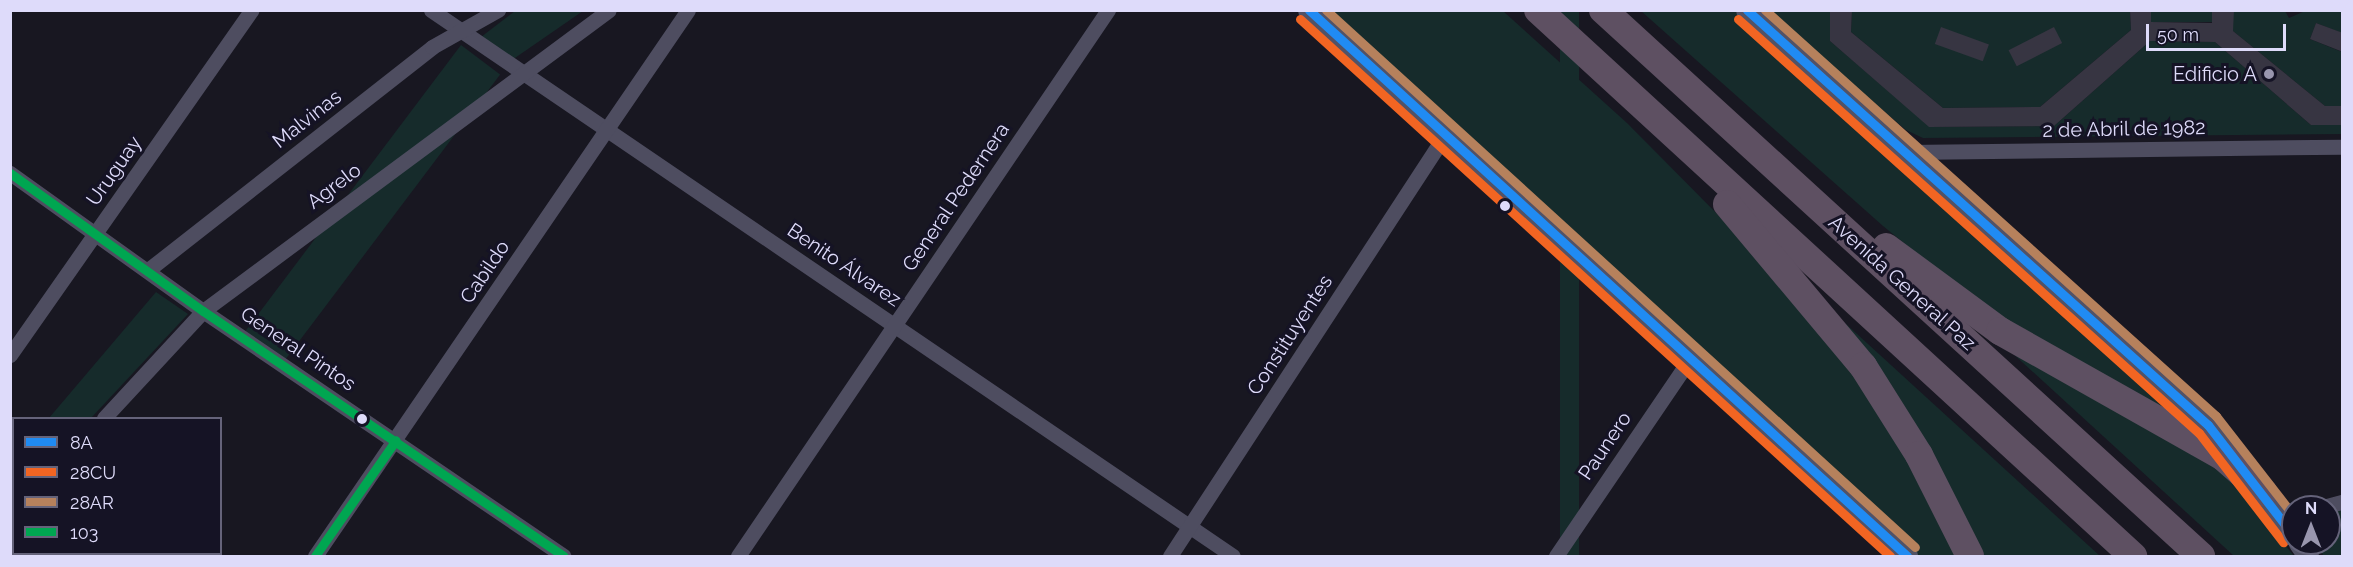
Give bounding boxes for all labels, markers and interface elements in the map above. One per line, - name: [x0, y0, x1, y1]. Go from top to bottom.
- scale bar: [2149, 12, 2288, 50]
- text: 50 m: [2157, 24, 2199, 45]
- place label: Edificio A: [2172, 62, 2257, 86]
- marker: Edificio A: [2262, 67, 2276, 81]
- street label: Malvinas: [268, 85, 346, 153]
- street label: 2 de Abril de 1982: [2042, 116, 2206, 142]
- street label: General Pedernera: [897, 118, 1015, 276]
- street label: Uruguay: [81, 132, 147, 210]
- street label: Agrelo: [302, 158, 366, 214]
- unlabelled marker: [1499, 200, 1511, 212]
- street label: Avenida General Paz: [1823, 210, 1981, 356]
- street label: Benito Álvarez: [782, 218, 906, 312]
- street label: Cabildo: [455, 236, 515, 308]
- street label: Constituyentes: [1242, 270, 1338, 400]
- street label: General Pintos: [236, 301, 360, 397]
- street label: Paunero: [1573, 407, 1637, 485]
- unlabelled marker: [356, 413, 368, 425]
- legend: [12, 417, 222, 555]
- text: 8A: [70, 432, 93, 453]
- text: 28CU: [70, 462, 116, 483]
- text: 28AR: [70, 492, 114, 513]
- north arrow: [2281, 495, 2341, 555]
- text: N: [2305, 499, 2317, 518]
- text: 103: [70, 522, 98, 543]

